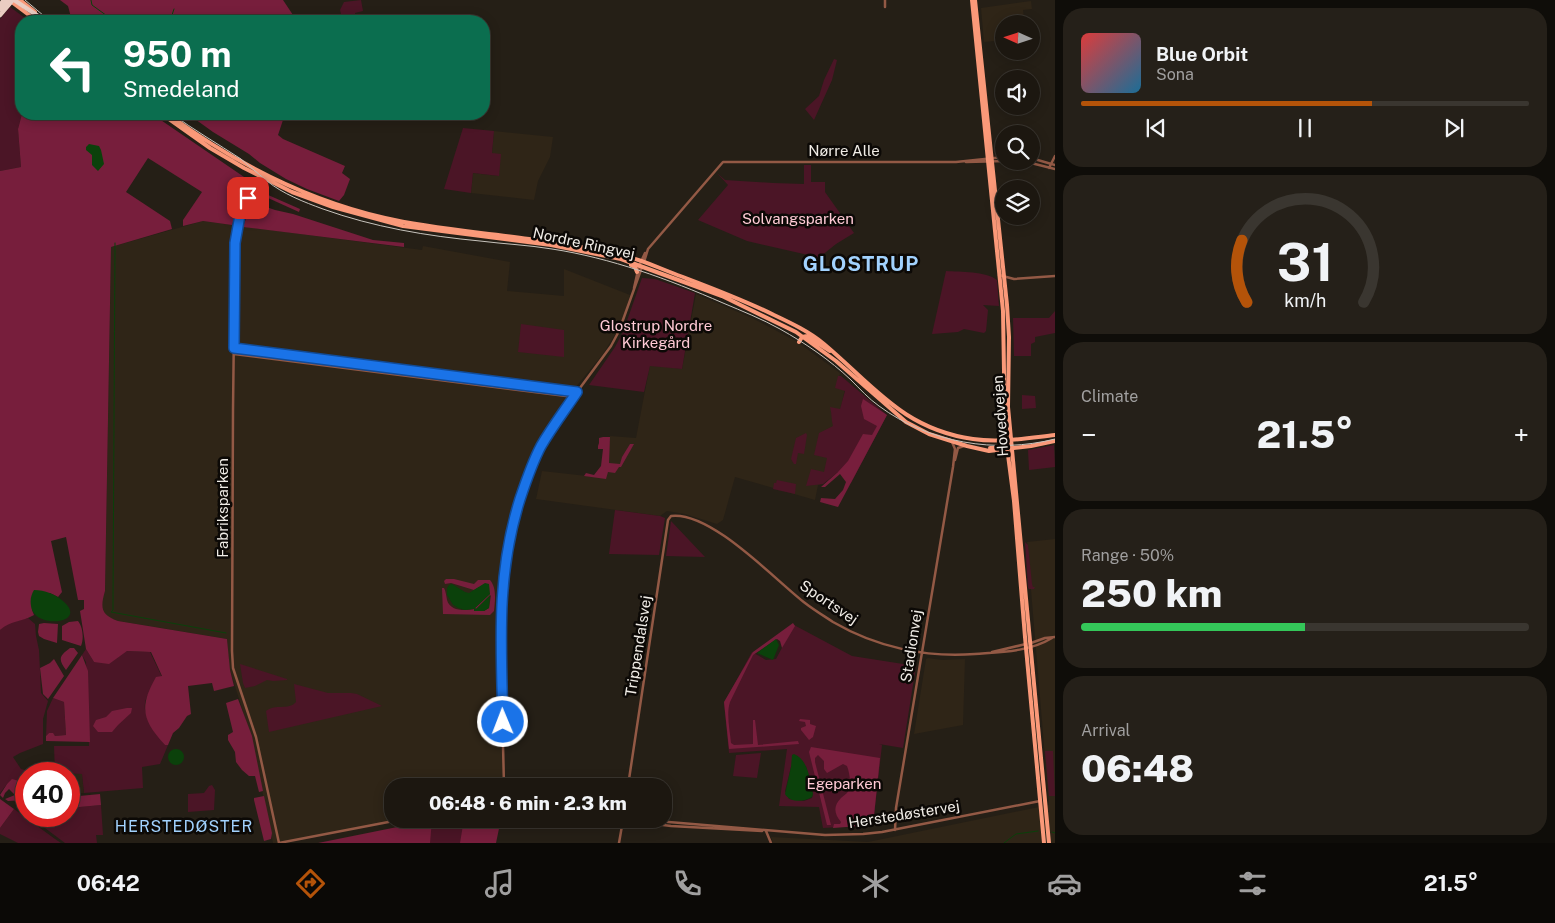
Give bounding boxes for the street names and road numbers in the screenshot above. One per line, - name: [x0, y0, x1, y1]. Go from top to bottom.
- street label: Nørre Alle: [808, 142, 880, 159]
- street label: Nordre Ringvej: [531, 224, 637, 262]
- street label: Hovedvejen: [989, 375, 1011, 457]
- street label: Fabriksparken: [214, 458, 231, 558]
- street label: Sportsvej: [797, 576, 861, 628]
- street label: Trippendalsvej: [622, 594, 654, 698]
- street label: Stadionvej: [897, 608, 925, 684]
- street label: Herstedøstervej: [847, 797, 961, 831]

